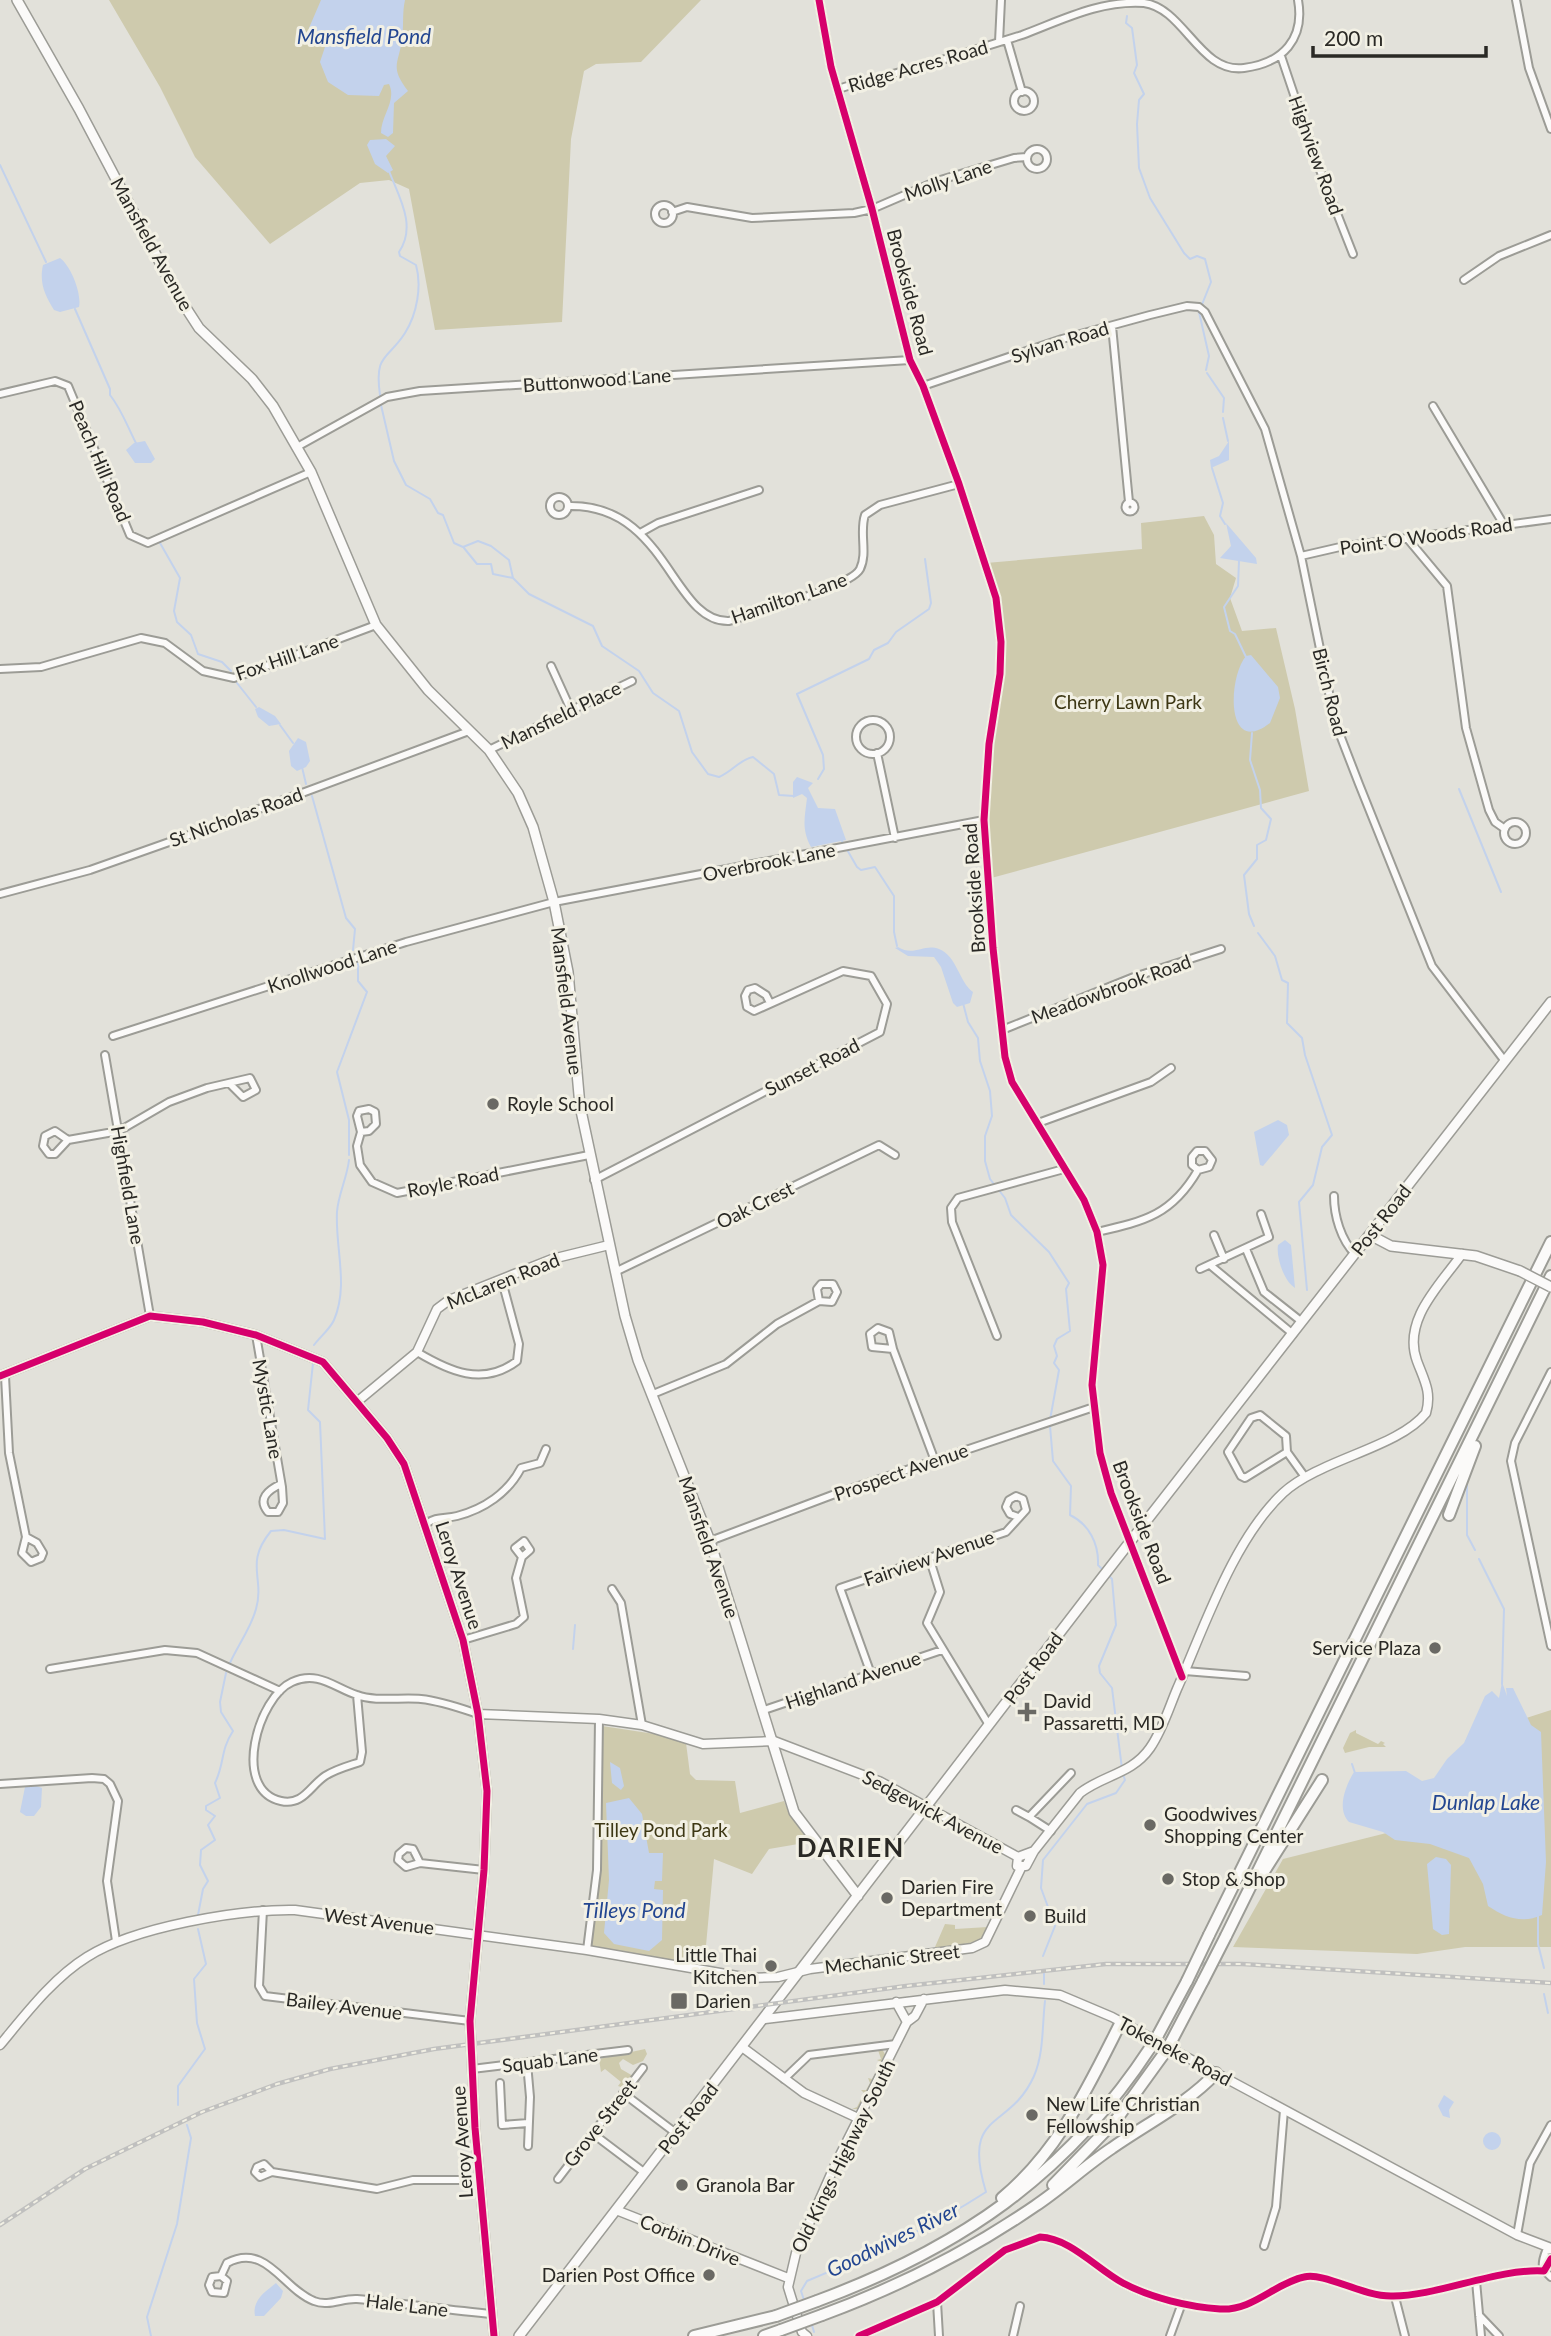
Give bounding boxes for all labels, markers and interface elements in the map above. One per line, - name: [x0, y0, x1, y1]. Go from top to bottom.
- scale bar: [1313, 14, 1486, 58]
- water label: Mansfield Pond: [297, 23, 431, 48]
- text: 200 m: [1324, 25, 1383, 50]
- street label: Ridge Acres Road: [845, 35, 990, 96]
- street label: Highview Road: [1284, 92, 1349, 218]
- street label: Molly Lane: [901, 154, 995, 205]
- street label: Mansfield Avenue: [106, 173, 199, 314]
- street label: Brookside Road: [883, 226, 938, 358]
- street label: Sylvan Road: [1008, 316, 1111, 367]
- street label: Buttonwood Lane: [522, 363, 672, 396]
- street label: Peach Hill Road: [65, 397, 136, 525]
- street label: Point O Woods Road: [1338, 512, 1514, 559]
- street label: Hamilton Lane: [728, 567, 850, 628]
- street label: Fox Hill Lane: [232, 628, 341, 685]
- street label: Birch Road: [1308, 646, 1353, 738]
- street label: Mansfield Place: [497, 676, 625, 754]
- park label: Cherry Lawn Park: [1054, 690, 1202, 713]
- street label: St Nicholas Road: [166, 782, 306, 851]
- street label: Brookside Road: [957, 822, 990, 954]
- street label: Overbrook Lane: [701, 837, 837, 886]
- street label: Mansfield Avenue: [547, 926, 588, 1076]
- street label: Knollwood Lane: [264, 934, 399, 997]
- street label: Meadowbrook Road: [1028, 949, 1194, 1028]
- street label: Sunset Road: [761, 1033, 863, 1100]
- place label: Royle School: [507, 1092, 614, 1115]
- marker: Royle School: [485, 1096, 501, 1112]
- street label: Highfield Lane: [107, 1124, 150, 1246]
- street label: Royle Road: [405, 1161, 501, 1202]
- street label: Oak Crest: [712, 1176, 797, 1233]
- street label: Post Road: [1346, 1180, 1415, 1260]
- street label: McLaren Road: [443, 1247, 563, 1314]
- street label: Mystic Lane: [248, 1357, 289, 1461]
- street label: Prospect Avenue: [831, 1438, 971, 1505]
- street label: Brookside Road: [1108, 1457, 1177, 1587]
- street label: Mansfield Avenue: [674, 1473, 745, 1621]
- street label: Leroy Avenue: [431, 1518, 488, 1632]
- street label: Fairview Avenue: [861, 1524, 997, 1591]
- street label: Post Road: [998, 1627, 1067, 1708]
- place label: Service Plaza: [1312, 1636, 1421, 1659]
- marker: Service Plaza: [1427, 1640, 1443, 1656]
- street label: Highland Avenue: [782, 1646, 924, 1713]
- place label: David Passaretti, MD: [1043, 1689, 1165, 1734]
- marker: David Passaretti, MD: [1017, 1702, 1037, 1722]
- street label: Sedgewick Avenue: [859, 1765, 1007, 1858]
- water label: Dunlap Lake: [1432, 1789, 1540, 1814]
- place label: Goodwives Shopping Center: [1164, 1802, 1304, 1847]
- marker: Goodwives Shopping Center: [1142, 1817, 1158, 1833]
- park label: Tilley Pond Park: [594, 1818, 728, 1841]
- district label: DARIEN: [797, 1831, 905, 1863]
- place label: Stop & Shop: [1182, 1867, 1286, 1890]
- marker: Stop & Shop: [1160, 1871, 1176, 1887]
- place label: Darien Fire Department: [901, 1875, 1002, 1920]
- marker: Darien Fire Department: [879, 1890, 895, 1906]
- water label: Tilleys Pond: [582, 1897, 686, 1922]
- street label: West Avenue: [323, 1902, 435, 1939]
- place label: Build: [1044, 1904, 1086, 1927]
- marker: Build: [1022, 1908, 1038, 1924]
- street label: Mechanic Street: [823, 1939, 961, 1978]
- place label: Little Thai Kitchen: [675, 1943, 757, 1988]
- marker: Little Thai Kitchen: [763, 1958, 779, 1974]
- street label: Bailey Avenue: [285, 1987, 403, 2024]
- place label: Darien: [695, 1989, 751, 2012]
- marker: Darien: [669, 1991, 689, 2011]
- street label: Tokeneke Road: [1114, 2011, 1236, 2090]
- street label: Squab Lane: [501, 2042, 599, 2077]
- street label: Old Kings Highway South: [786, 2055, 899, 2256]
- street label: Grove Street: [558, 2074, 641, 2171]
- street label: Post Road: [653, 2078, 722, 2158]
- street label: Leroy Avenue: [446, 2085, 477, 2199]
- place label: New Life Christian Fellowship: [1046, 2092, 1200, 2137]
- marker: New Life Christian Fellowship: [1024, 2107, 1040, 2123]
- place label: Granola Bar: [696, 2173, 795, 2196]
- marker: Granola Bar: [674, 2177, 690, 2193]
- water label: Goodwives River: [822, 2195, 963, 2282]
- street label: Corbin Drive: [637, 2209, 744, 2270]
- place label: Darien Post Office: [542, 2263, 695, 2286]
- marker: Darien Post Office: [701, 2267, 717, 2283]
- street label: Hale Lane: [365, 2288, 450, 2321]

